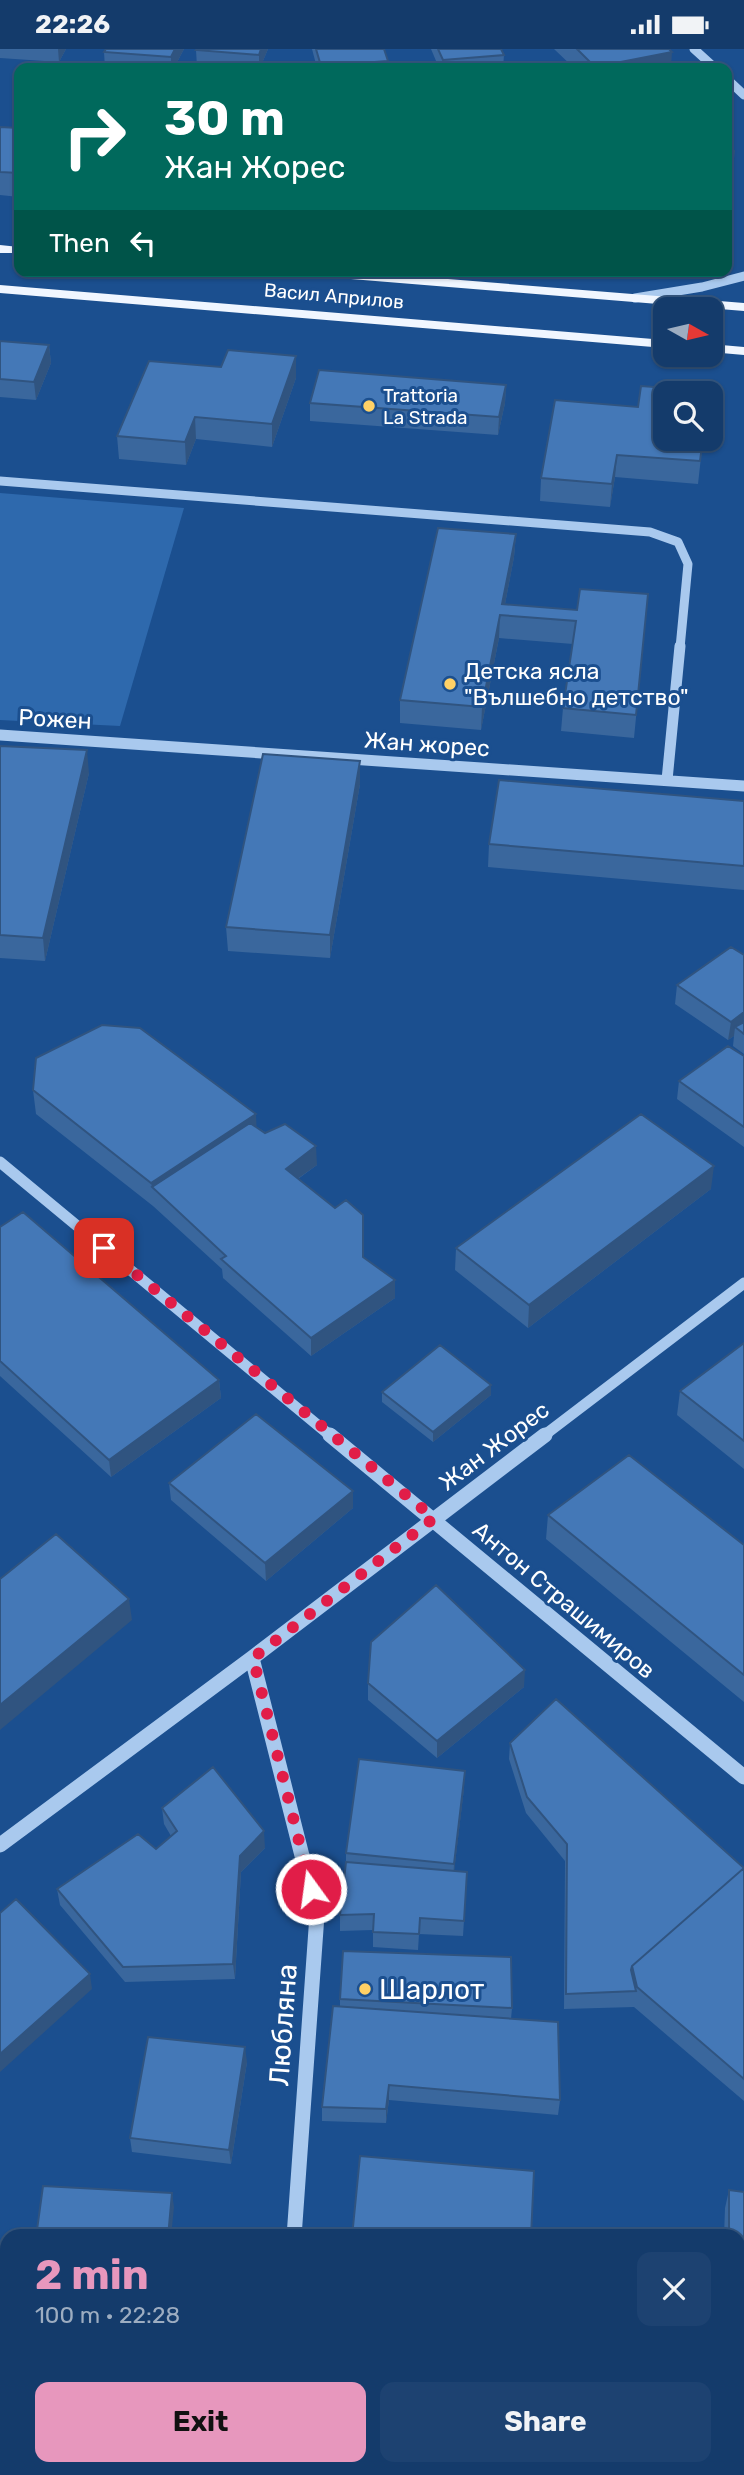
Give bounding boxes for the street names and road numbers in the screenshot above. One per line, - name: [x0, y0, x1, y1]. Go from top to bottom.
- street label: Васил Априлов: [263, 278, 405, 314]
- street label: Рожен: [18, 703, 92, 735]
- street label: Жан жорес: [363, 726, 491, 762]
- street label: Жан Жорес: [433, 1396, 555, 1496]
- street label: Антон Страшимиров: [467, 1516, 661, 1684]
- street label: Любляна: [262, 1963, 304, 2087]

